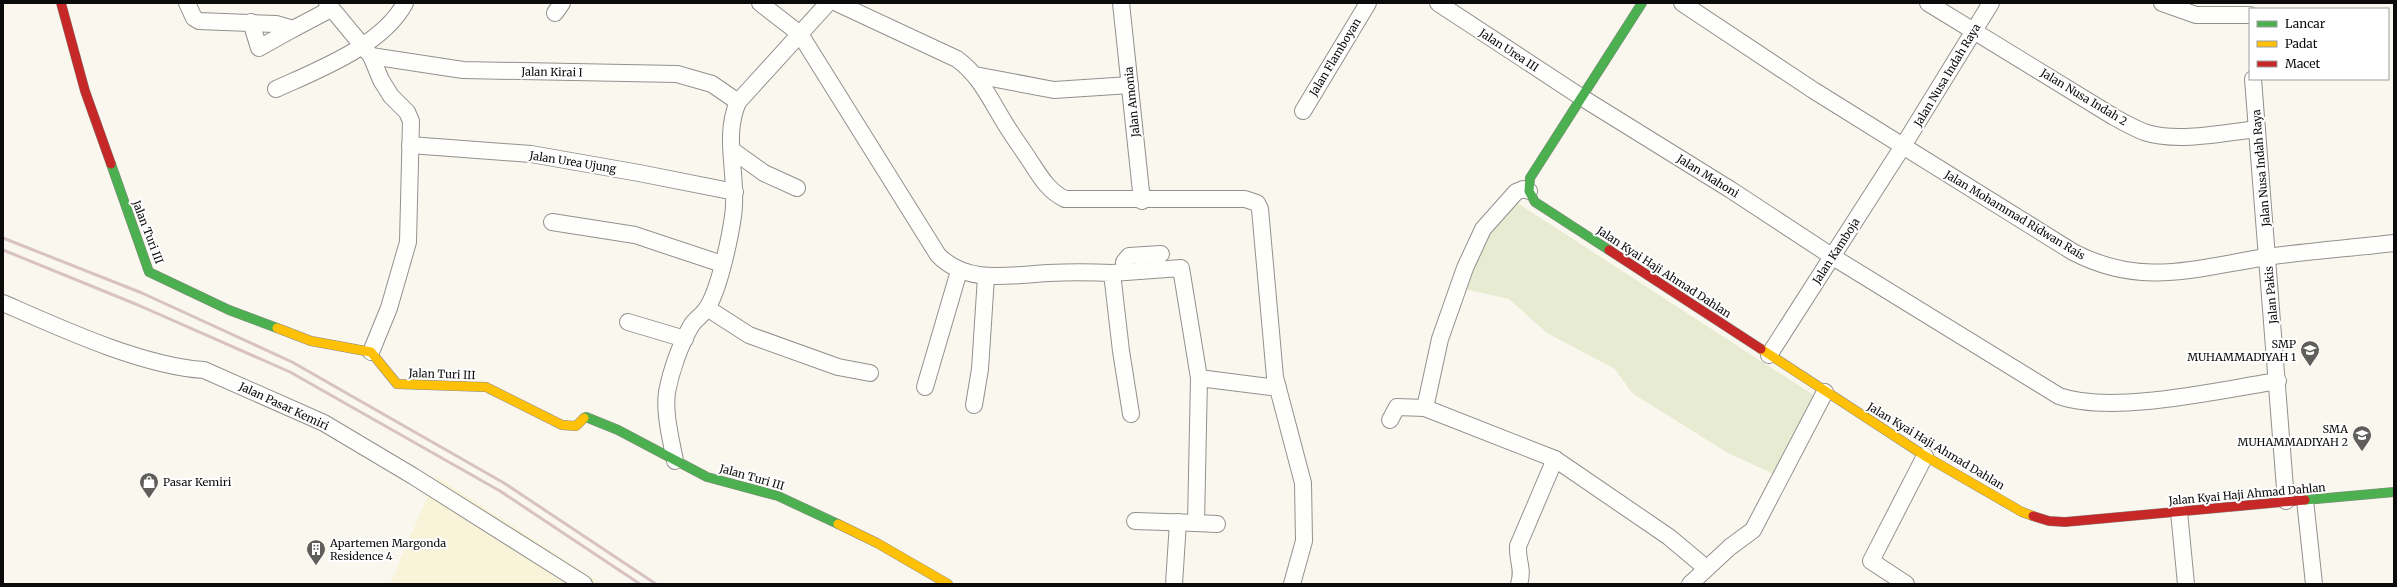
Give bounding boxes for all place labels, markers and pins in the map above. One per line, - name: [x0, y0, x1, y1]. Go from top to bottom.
- place label: SMP MUHAMMADIYAH 1: [2187, 337, 2296, 364]
- school or university icon: SMP MUHAMMADIYAH 1: [2299, 339, 2321, 367]
- place label: SMA MUHAMMADIYAH 2: [2238, 422, 2348, 449]
- school or university icon: SMA MUHAMMADIYAH 2: [2351, 424, 2373, 452]
- shop icon: Pasar Kemiri: [138, 471, 160, 499]
- place label: Pasar Kemiri: [163, 475, 232, 489]
- place label: Apartemen Margonda Residence 4: [329, 536, 446, 563]
- building icon: Apartemen Margonda Residence 4: [305, 538, 327, 566]

